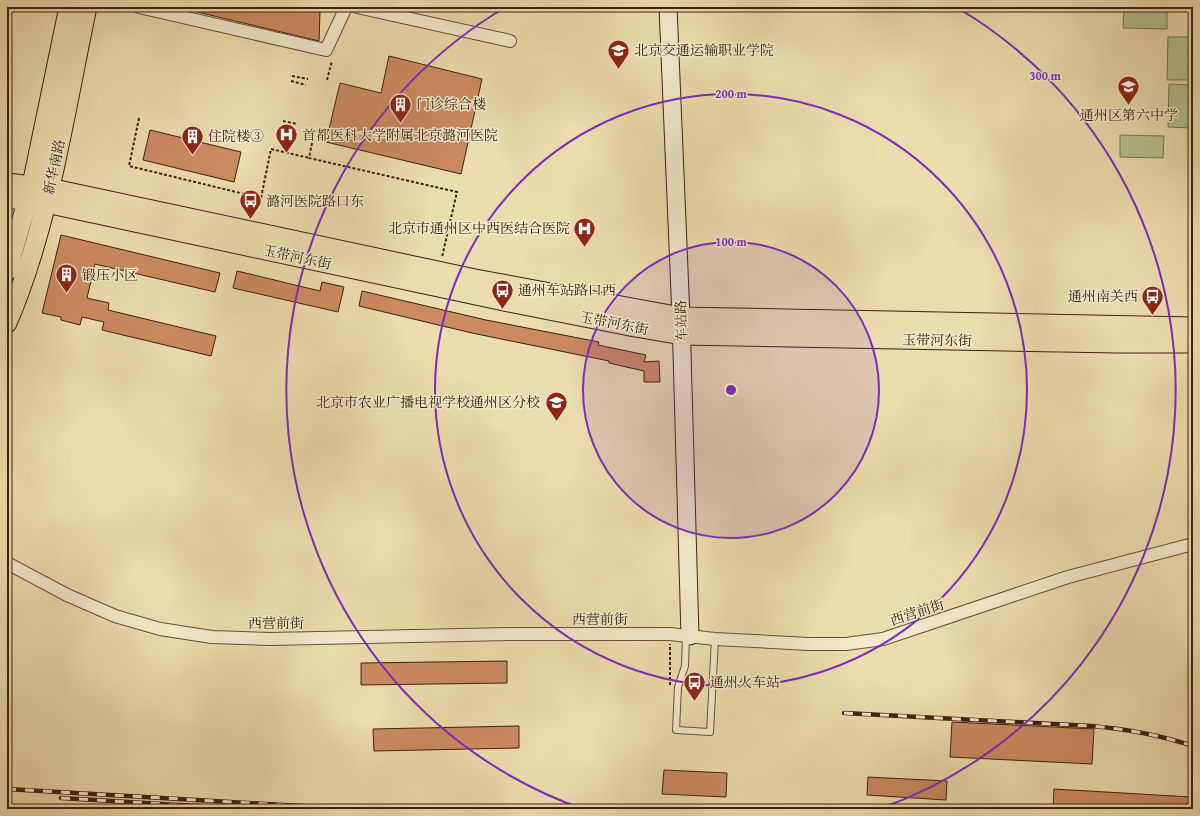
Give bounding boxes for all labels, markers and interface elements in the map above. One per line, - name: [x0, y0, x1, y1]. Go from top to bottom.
- school or university icon: 北京交通运输职业学院: [606, 37, 632, 70]
- place label: 北京交通运输职业学院: [634, 40, 774, 60]
- text: 300 m: [1029, 67, 1062, 84]
- school or university icon: 通州区第六中学: [1116, 74, 1142, 107]
- text: 200 m: [715, 85, 748, 102]
- building icon: 门诊综合楼: [388, 91, 414, 124]
- place label: 门诊综合楼: [416, 94, 486, 114]
- place label: 通州区第六中学: [1080, 105, 1178, 125]
- hospital icon: 首都医科大学附属北京潞河医院: [274, 122, 300, 155]
- building icon: 住院楼③: [179, 123, 205, 156]
- place label: 首都医科大学附属北京潞河医院: [302, 125, 498, 145]
- place label: 住院楼③: [208, 126, 264, 146]
- street label: 新华南路: [38, 138, 70, 196]
- bus stop icon: 潞河医院路口东: [238, 188, 264, 221]
- place label: 潞河医院路口东: [266, 191, 364, 211]
- hospital icon: 北京市通州区中西医结合医院: [572, 215, 598, 248]
- place label: 北京市通州区中西医结合医院: [388, 218, 570, 238]
- text: 100 m: [715, 233, 748, 250]
- street label: 玉带河东街: [261, 240, 333, 274]
- building icon: 锻压小区: [54, 262, 80, 295]
- place label: 锻压小区: [82, 265, 138, 285]
- bus stop icon: 通州车站路口西: [489, 277, 515, 310]
- place label: 通州车站路口西: [518, 280, 616, 300]
- bus stop icon: 通州南关西: [1140, 283, 1166, 316]
- place label: 通州南关西: [1068, 286, 1138, 306]
- street label: 车站路: [670, 300, 692, 342]
- street label: 玉带河东街: [578, 307, 650, 339]
- street label: 玉带河东街: [902, 329, 972, 351]
- centre of rings: [724, 383, 738, 397]
- school or university icon: 北京市农业广播电视学校通州区分校: [543, 389, 569, 422]
- place label: 北京市农业广播电视学校通州区分校: [316, 392, 540, 412]
- street label: 西营前街: [887, 594, 947, 630]
- street label: 西营前街: [572, 609, 628, 629]
- street label: 西营前街: [248, 613, 304, 633]
- bus stop icon: 通州火车站: [681, 669, 707, 702]
- place label: 通州火车站: [710, 672, 780, 692]

